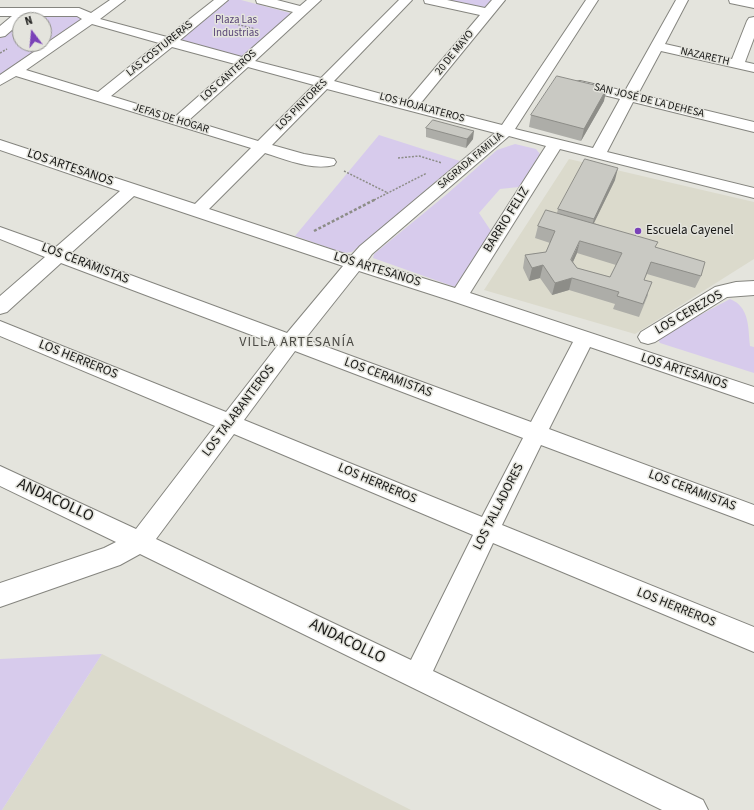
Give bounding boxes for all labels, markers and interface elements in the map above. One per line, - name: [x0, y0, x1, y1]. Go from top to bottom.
- north arrow: [12, 12, 52, 52]
- text: N: [23, 13, 34, 29]
- park label: Plaza Las Industrias: [213, 14, 259, 40]
- street label: LAS COSTURERAS: [124, 18, 196, 80]
- street label: 20 DE MAYO: [433, 28, 477, 78]
- street label: NAZARETH: [679, 45, 731, 69]
- street label: LOS CANTEROS: [198, 47, 260, 105]
- street label: LOS PINTORES: [273, 76, 331, 134]
- street label: SAN JOSÉ DE LA DEHESA: [592, 81, 706, 121]
- street label: LOS HOJALATEROS: [378, 90, 466, 126]
- street label: JEFAS DE HOGAR: [132, 101, 210, 137]
- street label: SAGRADA FAMILIA: [435, 130, 507, 192]
- street label: LOS ARTESANOS: [25, 146, 115, 190]
- street label: BARRIO FELIZ: [481, 184, 533, 256]
- place label: Escuela Cayenel: [646, 223, 734, 239]
- marker: Escuela Cayenel: [633, 226, 643, 236]
- street label: LOS CERAMISTAS: [39, 240, 131, 288]
- street label: LOS ARTESANOS: [332, 249, 422, 291]
- street label: LOS CEREZOS: [653, 287, 725, 339]
- district label: VILLA ARTESANÍA: [239, 335, 355, 351]
- street label: LOS HERREROS: [36, 337, 120, 383]
- street label: LOS ARTESANOS: [639, 351, 729, 393]
- street label: LOS CERAMISTAS: [342, 355, 434, 401]
- street label: LOS TALABANTEROS: [199, 362, 279, 460]
- street label: LOS HERREROS: [335, 460, 419, 508]
- street label: LOS TALLADORES: [470, 461, 528, 553]
- street label: LOS CERAMISTAS: [646, 467, 738, 515]
- street label: ANDACOLLO: [14, 475, 96, 527]
- street label: LOS HERREROS: [634, 585, 718, 631]
- street label: ANDACOLLO: [306, 615, 388, 669]

